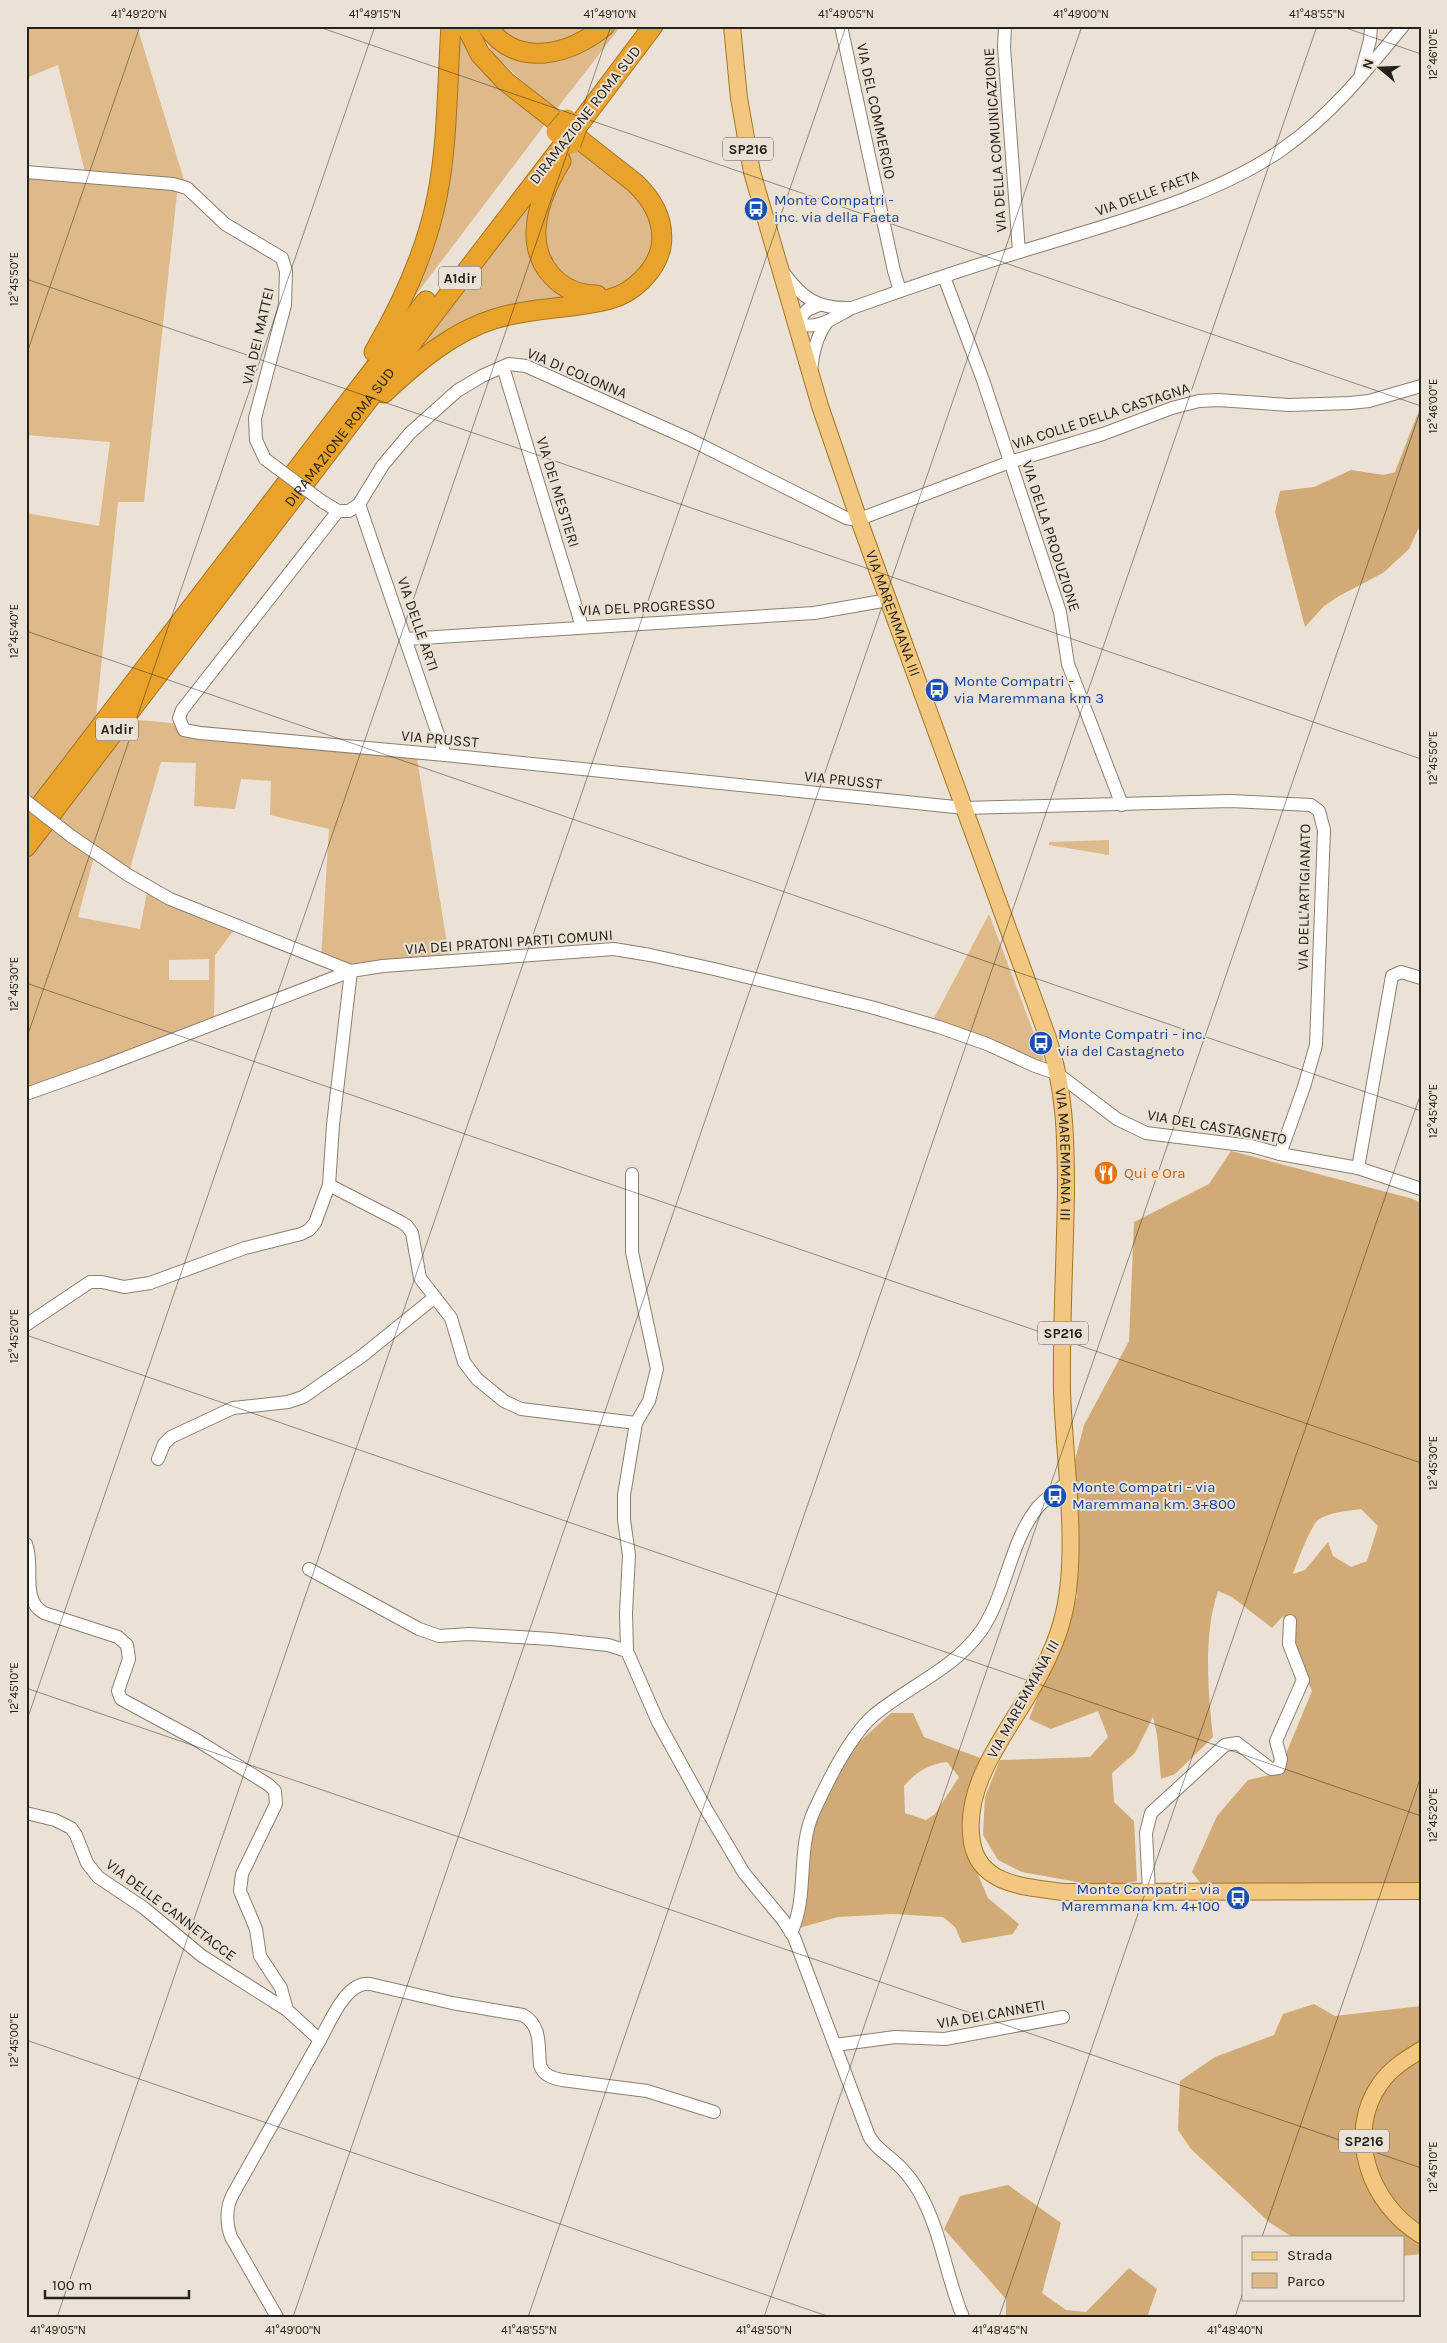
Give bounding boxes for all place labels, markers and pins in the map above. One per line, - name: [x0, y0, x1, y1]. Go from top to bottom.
- place label: Monte Compatri - inc. via della Faeta: [774, 191, 900, 226]
- bus stop icon: Monte Compatri - inc. via della Faeta: [743, 196, 769, 222]
- place label: Monte Compatri - via Maremmana km 3: [954, 672, 1104, 707]
- bus stop icon: Monte Compatri - via Maremmana km 3: [924, 677, 950, 703]
- place label: Monte Compatri - inc. via del Castagneto: [1058, 1025, 1205, 1060]
- bus stop icon: Monte Compatri - inc. via del Castagneto: [1028, 1030, 1054, 1056]
- restaurant icon: Qui e Ora: [1093, 1160, 1119, 1186]
- place label: Qui e Ora: [1124, 1164, 1186, 1182]
- place label: Monte Compatri - via Maremmana km. 3+800: [1072, 1478, 1236, 1513]
- bus stop icon: Monte Compatri - via Maremmana km. 3+800: [1042, 1483, 1068, 1509]
- place label: Monte Compatri - via Maremmana km. 4+100: [1061, 1880, 1220, 1915]
- bus stop icon: Monte Compatri - via Maremmana km. 4+100: [1225, 1885, 1251, 1911]

